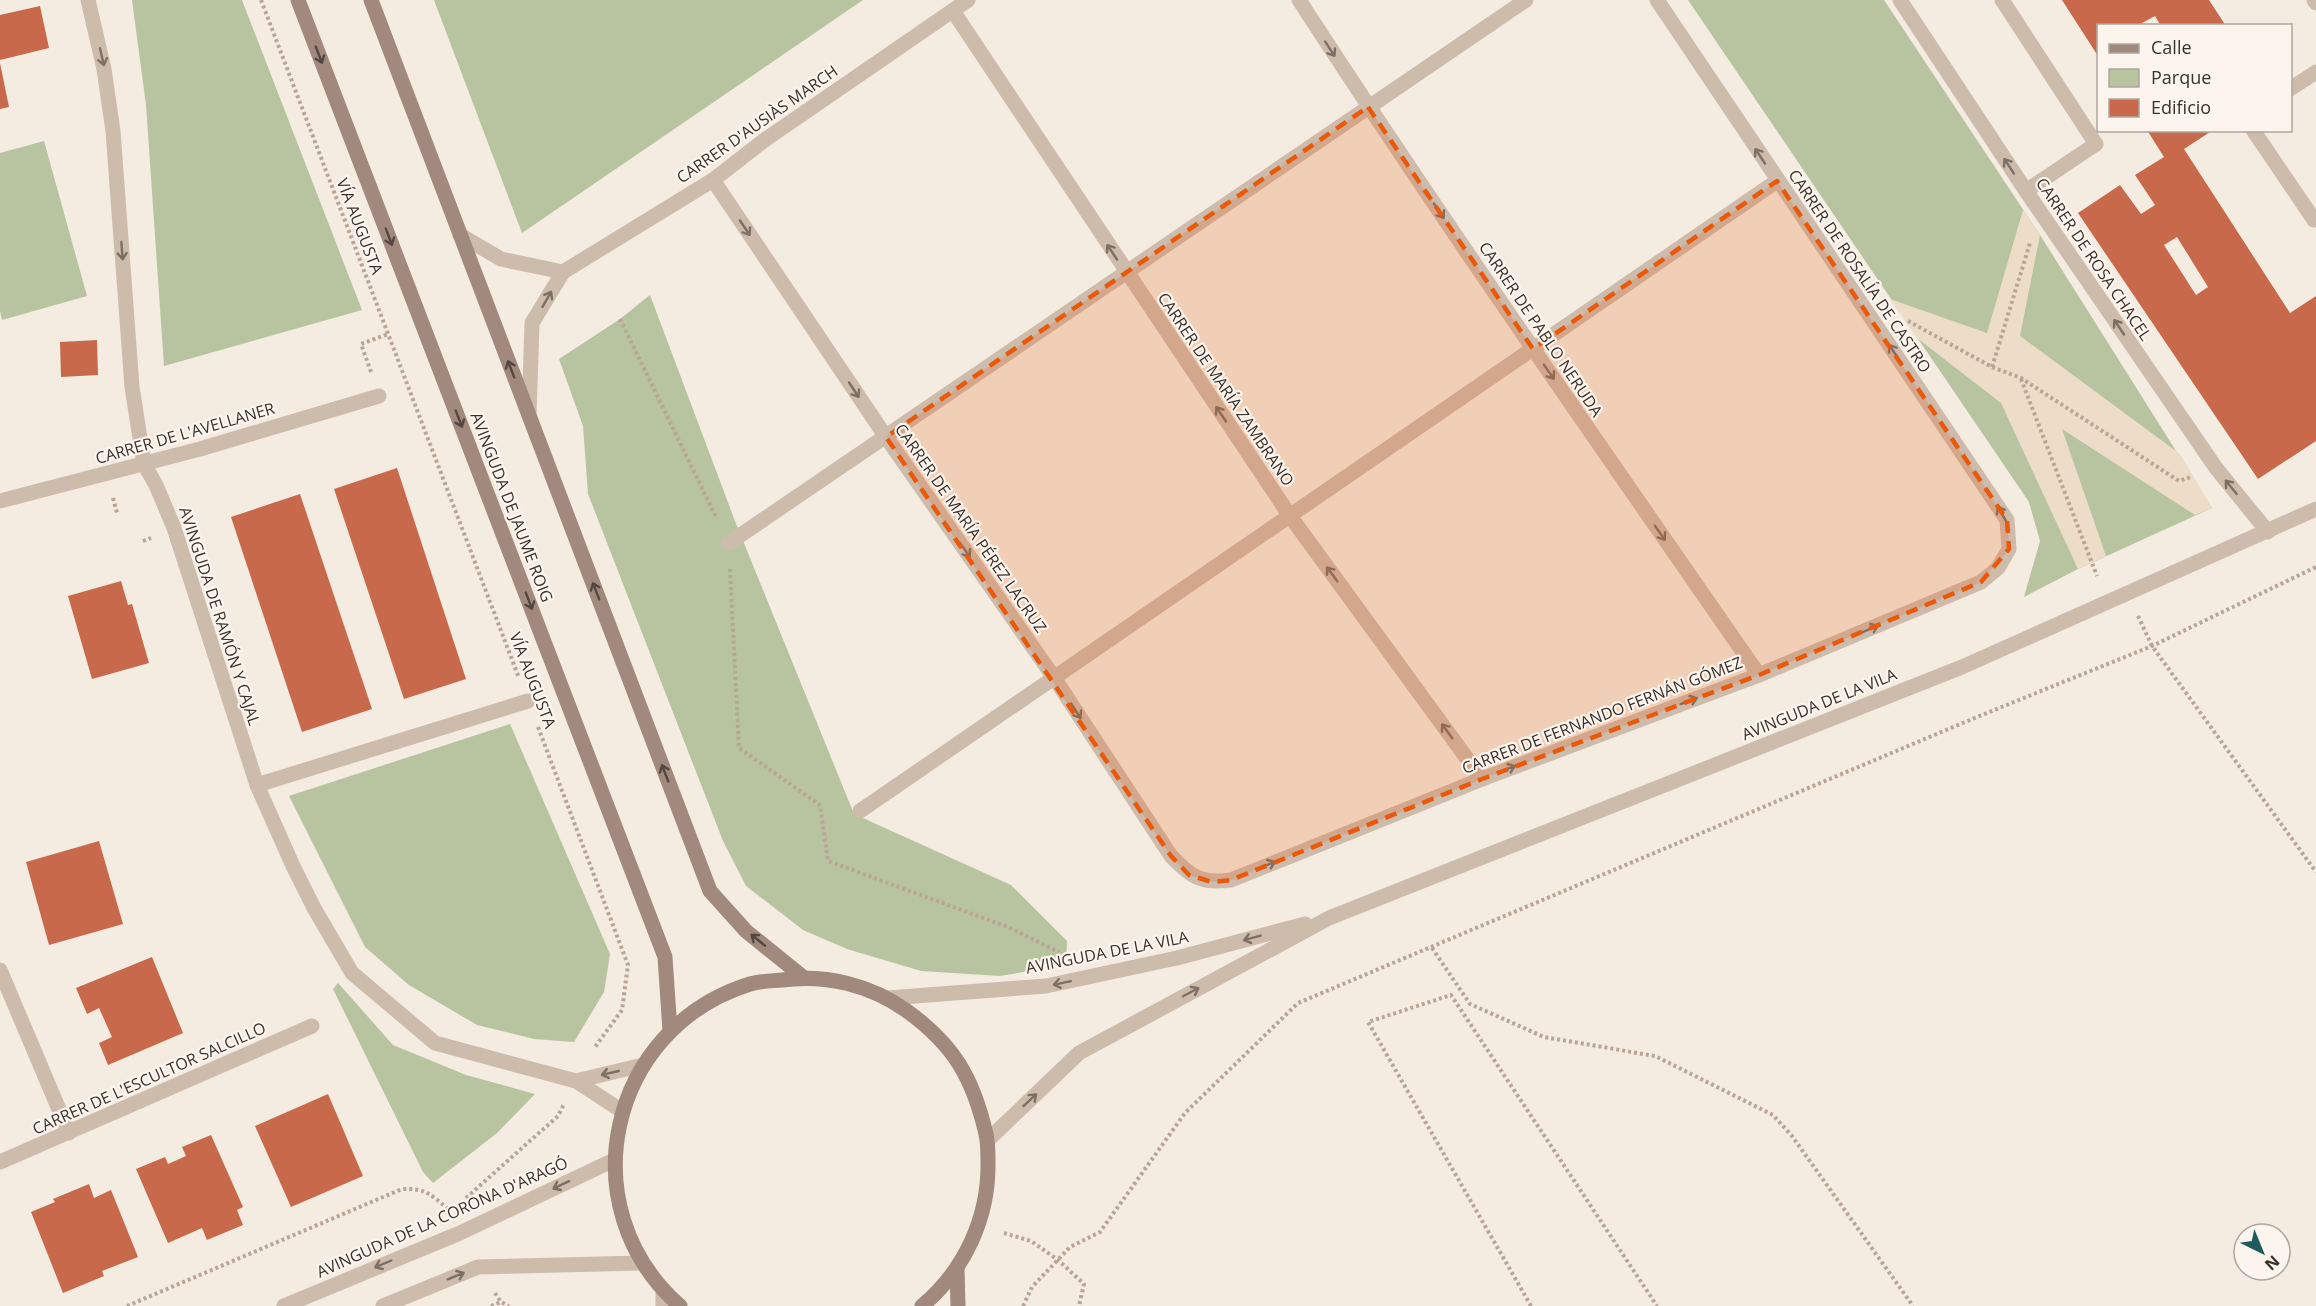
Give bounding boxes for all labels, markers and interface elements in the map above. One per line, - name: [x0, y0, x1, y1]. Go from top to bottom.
- legend: [2097, 24, 2292, 132]
- text: Calle: [2151, 35, 2192, 59]
- one-way arrow: [1325, 40, 1337, 57]
- one-way arrow: [314, 45, 325, 63]
- one-way arrow: [96, 47, 108, 66]
- street label: CARRER D'AUSIÀS MARCH: [672, 60, 842, 188]
- text: Parque: [2151, 65, 2211, 89]
- text: Edificio: [2151, 95, 2211, 119]
- one-way arrow: [1754, 148, 1766, 165]
- one-way arrow: [2003, 157, 2016, 174]
- street label: CARRER DE ROSALÍA DE CASTRO: [1784, 165, 1936, 377]
- street label: CARRER DE ROSA CHACEL: [2031, 173, 2157, 345]
- street label: VÍA AUGUSTA: [332, 175, 389, 278]
- one-way arrow: [1433, 202, 1445, 219]
- one-way arrow: [739, 220, 751, 236]
- one-way arrow: [384, 227, 395, 245]
- street label: CARRER DE PABLO NERUDA: [1474, 237, 1608, 422]
- one-way arrow: [117, 240, 128, 260]
- one-way arrow: [1106, 244, 1118, 261]
- street label: CARRER DE MARÍA ZAMBRANO: [1153, 288, 1299, 490]
- one-way arrow: [542, 291, 554, 308]
- one-way arrow: [2113, 319, 2125, 335]
- one-way arrow: [1888, 344, 1900, 360]
- one-way arrow: [505, 360, 516, 379]
- one-way arrow: [1543, 364, 1555, 380]
- one-way arrow: [848, 381, 860, 398]
- street label: CARRER DE L'AVELLANER: [93, 397, 277, 469]
- one-way arrow: [1215, 406, 1227, 422]
- one-way arrow: [454, 409, 465, 428]
- street label: AVINGUDA DE JAUME ROIG: [466, 409, 558, 605]
- street label: CARRER DE MARÍA PÉREZ LACRUZ: [890, 419, 1052, 637]
- one-way arrow: [2224, 479, 2237, 495]
- street label: AVINGUDA DE RAMÓN Y CAJAL: [174, 504, 266, 728]
- one-way arrow: [1996, 506, 2008, 523]
- one-way arrow: [1654, 524, 1666, 540]
- one-way arrow: [959, 542, 971, 558]
- one-way arrow: [1326, 566, 1339, 582]
- one-way arrow: [590, 582, 601, 601]
- one-way arrow: [524, 591, 535, 610]
- one-way arrow: [1861, 623, 1879, 634]
- street label: VÍA AUGUSTA: [505, 629, 562, 732]
- street label: CARRER DE FERNANDO FERNÁN GÓMEZ: [1459, 651, 1745, 779]
- street label: AVINGUDA DE LA VILA: [1738, 663, 1900, 745]
- one-way arrow: [1680, 695, 1698, 706]
- one-way arrow: [1070, 702, 1082, 719]
- one-way arrow: [1441, 724, 1454, 740]
- one-way arrow: [1497, 763, 1515, 774]
- one-way arrow: [659, 764, 670, 783]
- one-way arrow: [1258, 859, 1276, 870]
- street label: AVINGUDA DE LA VILA: [1024, 925, 1191, 979]
- one-way arrow: [1243, 933, 1262, 945]
- one-way arrow: [750, 934, 766, 947]
- one-way arrow: [1053, 977, 1072, 989]
- one-way arrow: [1182, 986, 1200, 997]
- street label: CARRER DE L'ESCULTOR SALCILLO: [29, 1016, 269, 1140]
- one-way arrow: [600, 1068, 619, 1080]
- one-way arrow: [1023, 1092, 1038, 1107]
- street label: AVINGUDA DE LA CORONA D'ARAGÓ: [313, 1151, 571, 1283]
- one-way arrow: [553, 1179, 571, 1191]
- north arrow: [2232, 1222, 2292, 1282]
- text: N: [2260, 1250, 2284, 1275]
- one-way arrow: [375, 1259, 393, 1271]
- one-way arrow: [446, 1270, 465, 1281]

